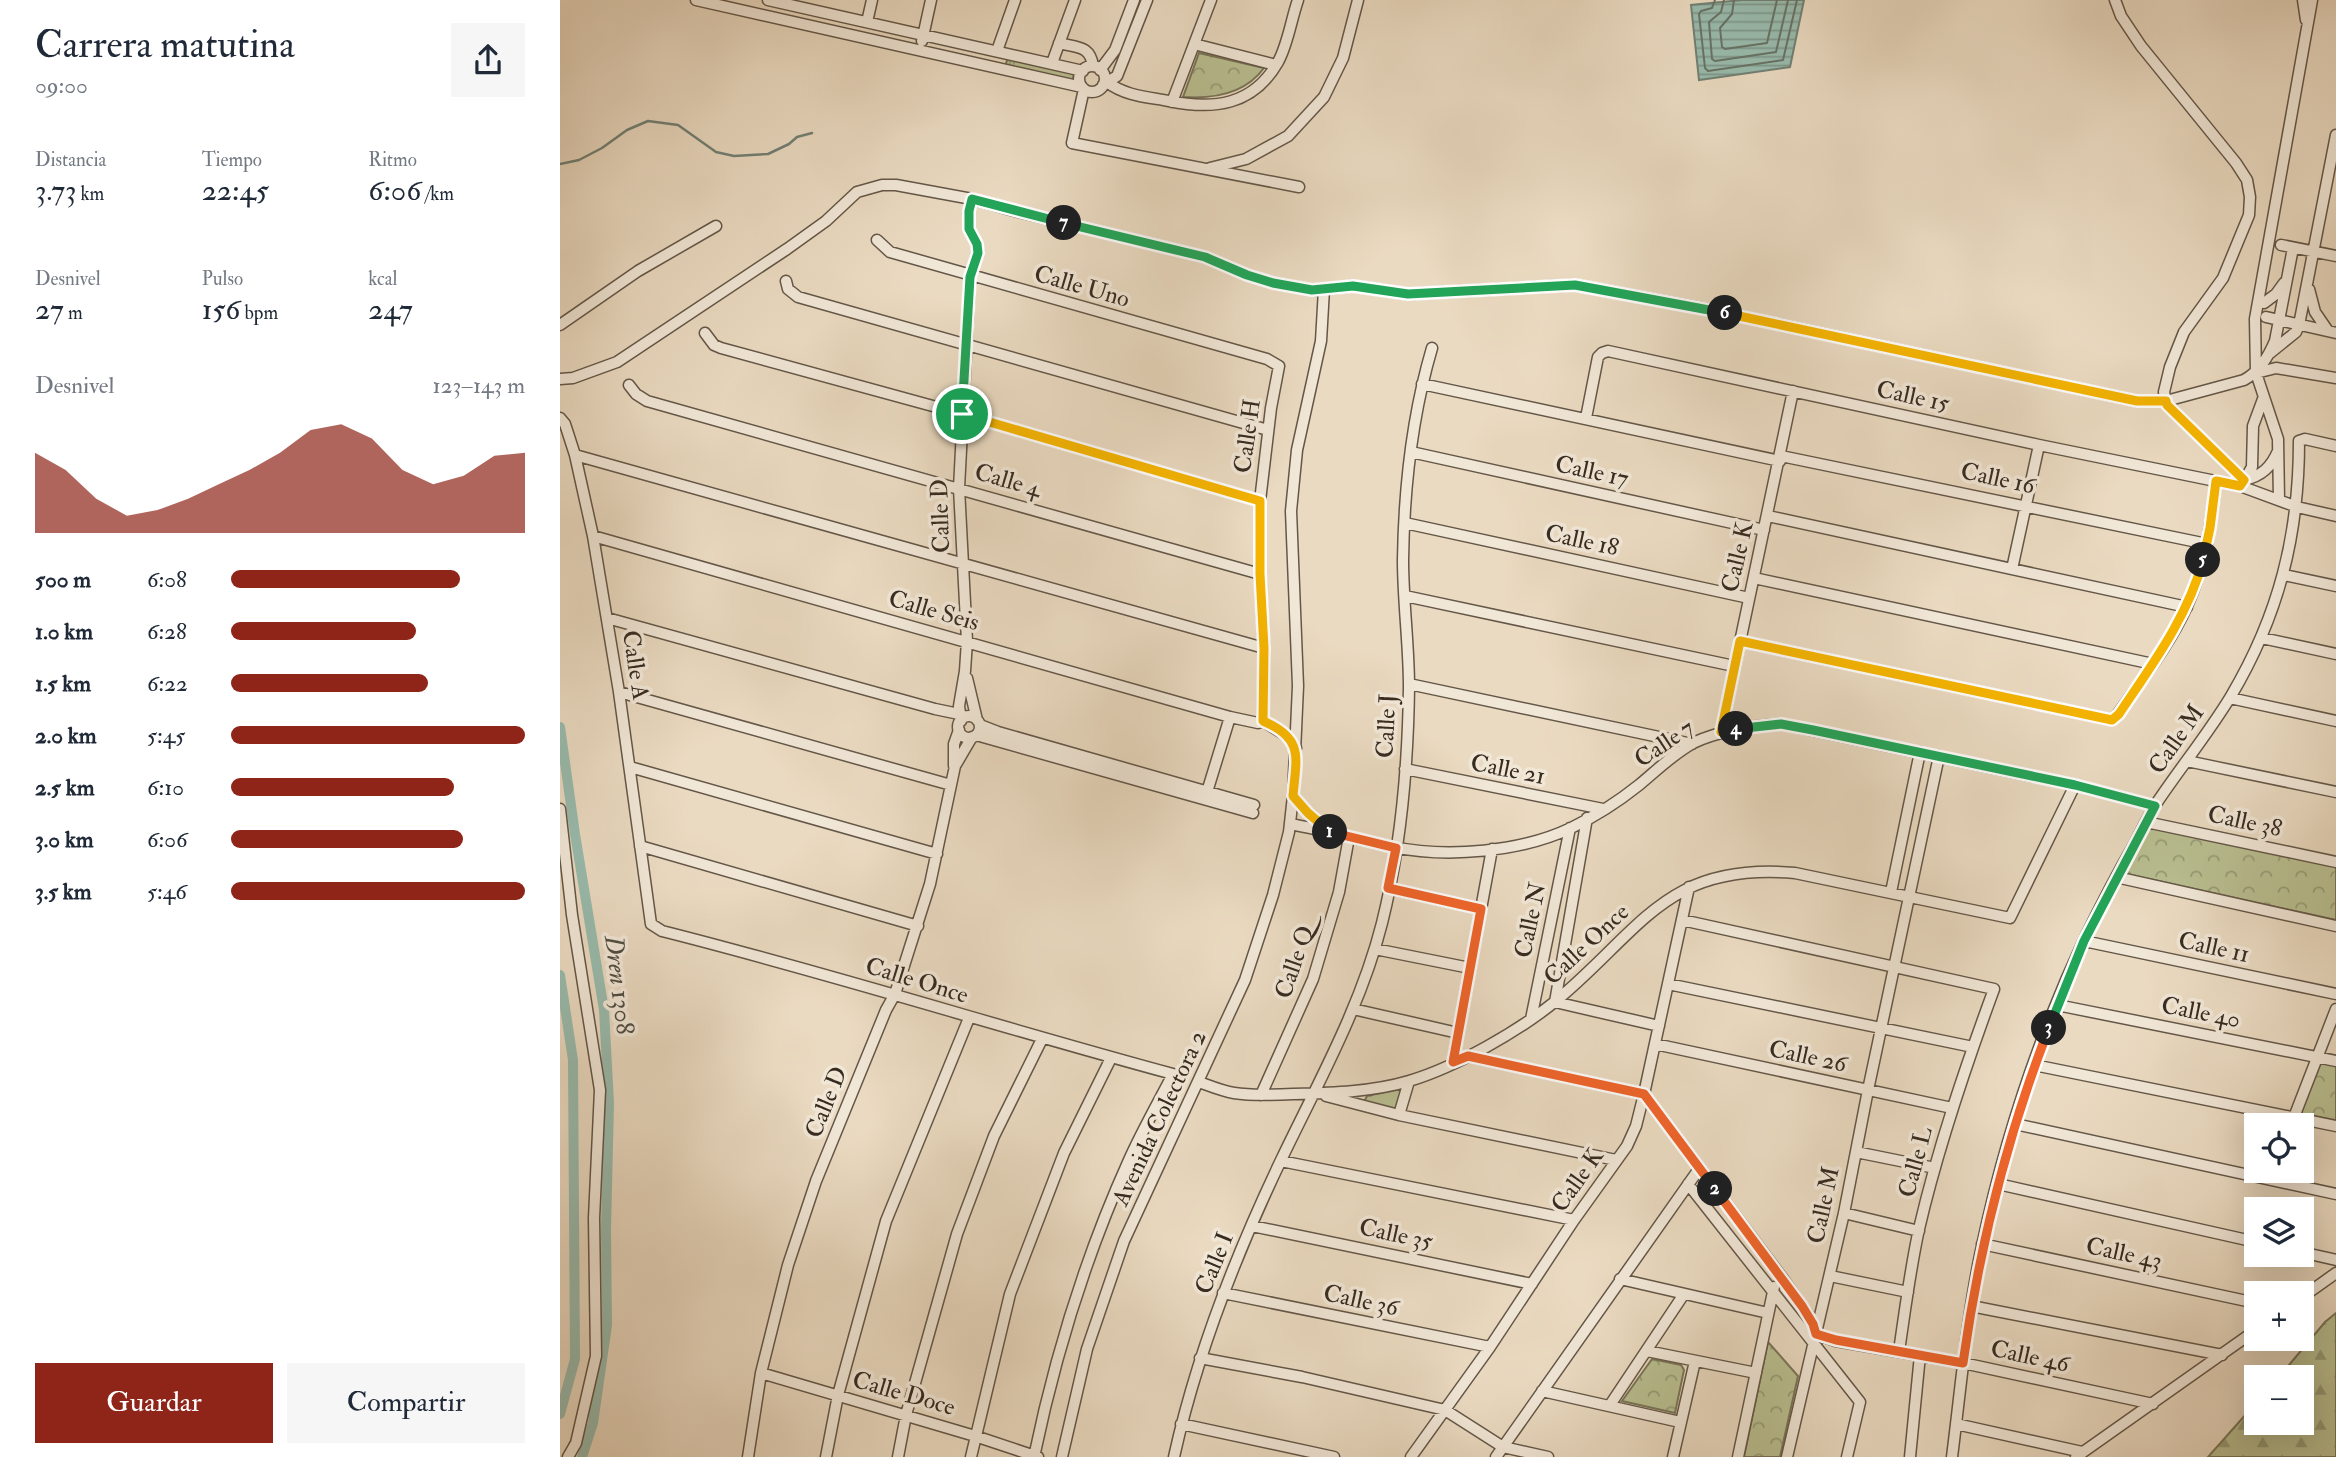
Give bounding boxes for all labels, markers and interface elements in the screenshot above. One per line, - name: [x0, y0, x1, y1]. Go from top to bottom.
- text: Carrera matutina: [35, 21, 295, 69]
- button: share: [451, 23, 525, 97]
- text: 09:00: [35, 71, 88, 100]
- text: Distancia: [35, 148, 106, 172]
- text: Tiempo: [202, 148, 262, 172]
- text: Ritmo: [368, 148, 417, 172]
- text: 3.73: [35, 172, 76, 209]
- text: 22:45: [202, 172, 269, 209]
- text: 6:06: [368, 172, 421, 209]
- text: km: [76, 182, 104, 206]
- text: /km: [421, 182, 454, 206]
- pin: 7: [1046, 206, 1082, 241]
- text: 7: [1059, 210, 1068, 234]
- street label: Calle Uno: [1030, 258, 1133, 315]
- text: Desnivel: [35, 267, 101, 291]
- text: Pulso: [202, 267, 243, 291]
- text: kcal: [368, 267, 397, 291]
- text: 27: [35, 291, 64, 328]
- text: 156: [202, 291, 241, 328]
- text: 247: [368, 291, 413, 328]
- pin: 6: [1708, 296, 1742, 330]
- text: 6: [1720, 300, 1729, 324]
- text: m: [64, 301, 83, 325]
- text: bpm: [241, 301, 278, 325]
- text: Desnivel: [35, 371, 114, 400]
- text: 123–143 m: [433, 371, 525, 400]
- street label: Calle 15: [1874, 374, 1953, 419]
- pin: [932, 384, 992, 444]
- icon: arrive: [943, 395, 981, 433]
- street label: Calle H: [1227, 397, 1268, 475]
- street label: Calle 17: [1552, 449, 1631, 494]
- street label: Calle 4: [971, 456, 1046, 505]
- street label: Calle 16: [1958, 456, 2040, 502]
- street label: Calle D: [924, 478, 957, 554]
- street label: Calle 18: [1542, 518, 1622, 563]
- street label: Calle K: [1714, 519, 1761, 595]
- pin: 5: [2186, 542, 2220, 578]
- text: 5: [2198, 547, 2207, 571]
- text: 500 m: [35, 565, 91, 594]
- text: 6:08: [147, 565, 187, 594]
- street label: Calle Seis: [885, 583, 983, 638]
- text: 1.0 km: [35, 617, 93, 646]
- text: 6:28: [147, 617, 187, 646]
- street label: Calle A: [615, 628, 656, 702]
- text: 1.5 km: [35, 669, 91, 698]
- text: 6:22: [147, 669, 188, 698]
- street label: Calle J: [1369, 693, 1404, 759]
- street label: Calle M: [2141, 699, 2211, 780]
- street label: Calle 7: [1628, 712, 1700, 775]
- pin: 4: [1718, 712, 1754, 746]
- text: 4: [1730, 716, 1741, 740]
- text: 2.0 km: [35, 721, 97, 750]
- text: 5:45: [147, 721, 185, 750]
- street label: Calle 21: [1468, 747, 1548, 792]
- text: 2.5 km: [35, 773, 95, 802]
- text: 6:10: [147, 773, 184, 802]
- street label: Calle 38: [2205, 799, 2285, 844]
- pin: 1: [1312, 814, 1348, 850]
- text: 1: [1326, 819, 1333, 843]
- text: 3.0 km: [35, 825, 94, 854]
- text: 6:06: [147, 825, 188, 854]
- text: 3.5 km: [35, 877, 92, 906]
- text: 5:46: [147, 877, 187, 906]
- street label: Calle N: [1507, 879, 1554, 961]
- street label: Calle Once: [1537, 897, 1636, 992]
- street label: Calle Q: [1268, 907, 1326, 1003]
- street label: Calle 11: [2176, 925, 2252, 970]
- water label: Dren 1308: [597, 932, 641, 1037]
- street label: Calle Once: [862, 950, 972, 1011]
- street label: Calle 40: [2159, 990, 2243, 1035]
- pin: 3: [2032, 1010, 2066, 1046]
- text: 3: [2045, 1015, 2052, 1039]
- street label: Avenida Colectora 2: [1105, 1025, 1214, 1212]
- street label: Calle 26: [1766, 1033, 1852, 1080]
- street label: Calle D: [798, 1062, 855, 1142]
- map controls: [2244, 1113, 2314, 1435]
- button: locate: [2244, 1113, 2314, 1183]
- street label: Calle L: [1891, 1123, 1940, 1201]
- street label: Calle K: [1544, 1142, 1611, 1218]
- street label: Calle M: [1800, 1164, 1847, 1246]
- pin: 2: [1698, 1172, 1732, 1206]
- text: 2: [1710, 1176, 1719, 1200]
- button: layers: [2244, 1197, 2314, 1267]
- street label: Calle 35: [1356, 1212, 1436, 1257]
- street label: Calle I: [1188, 1228, 1241, 1299]
- street label: Calle 43: [2083, 1230, 2165, 1277]
- street label: Calle 36: [1321, 1277, 1403, 1324]
- button: +: [2244, 1281, 2314, 1351]
- street label: Calle 46: [1988, 1333, 2074, 1380]
- button: Guardar: [35, 1363, 273, 1443]
- button: Compartir: [287, 1363, 525, 1443]
- street label: Calle Doce: [849, 1364, 959, 1423]
- button: −: [2244, 1365, 2314, 1435]

